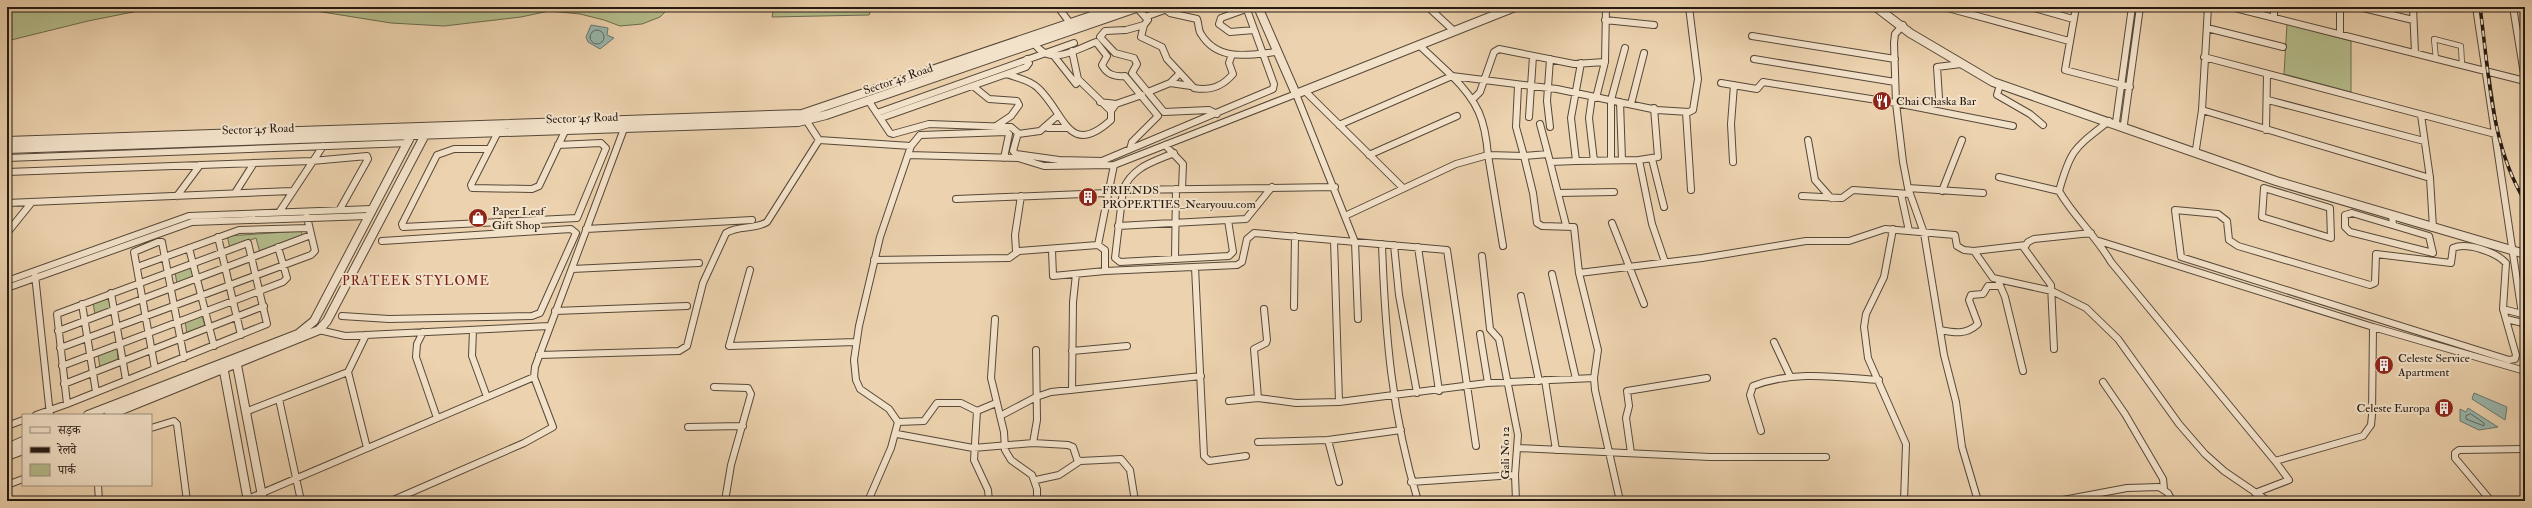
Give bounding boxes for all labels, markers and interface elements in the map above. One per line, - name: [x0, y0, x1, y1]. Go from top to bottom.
- street label: Sector 45 Road: [861, 61, 935, 98]
- restaurant icon: Chai Chaska Bar: [1871, 90, 1893, 112]
- place label: Chai Chaska Bar: [1896, 94, 1977, 109]
- street label: Sector 45 Road: [546, 110, 619, 127]
- street label: Sector 45 Road: [222, 121, 295, 138]
- place label: FRIENDS PROPERTIES_Nearyouu.com: [1102, 183, 1256, 212]
- building icon: FRIENDS PROPERTIES_Nearyouu.com: [1077, 186, 1099, 208]
- place label: Paper Leaf Gift Shop: [492, 204, 546, 233]
- shop icon: Paper Leaf Gift Shop: [467, 207, 489, 229]
- district label: PRATEEK STYLOME: [342, 273, 490, 289]
- place label: Celeste Service Apartment: [2397, 351, 2470, 380]
- building icon: Celeste Service Apartment: [2373, 354, 2395, 376]
- building icon: Celeste Europa: [2433, 397, 2455, 419]
- place label: Celeste Europa: [2357, 401, 2431, 416]
- legend: [22, 414, 152, 486]
- text: सड़क: [57, 423, 82, 438]
- street label: Gali No 12: [1498, 427, 1513, 479]
- text: रेलवे: [56, 442, 77, 458]
- text: पार्क: [57, 463, 77, 478]

